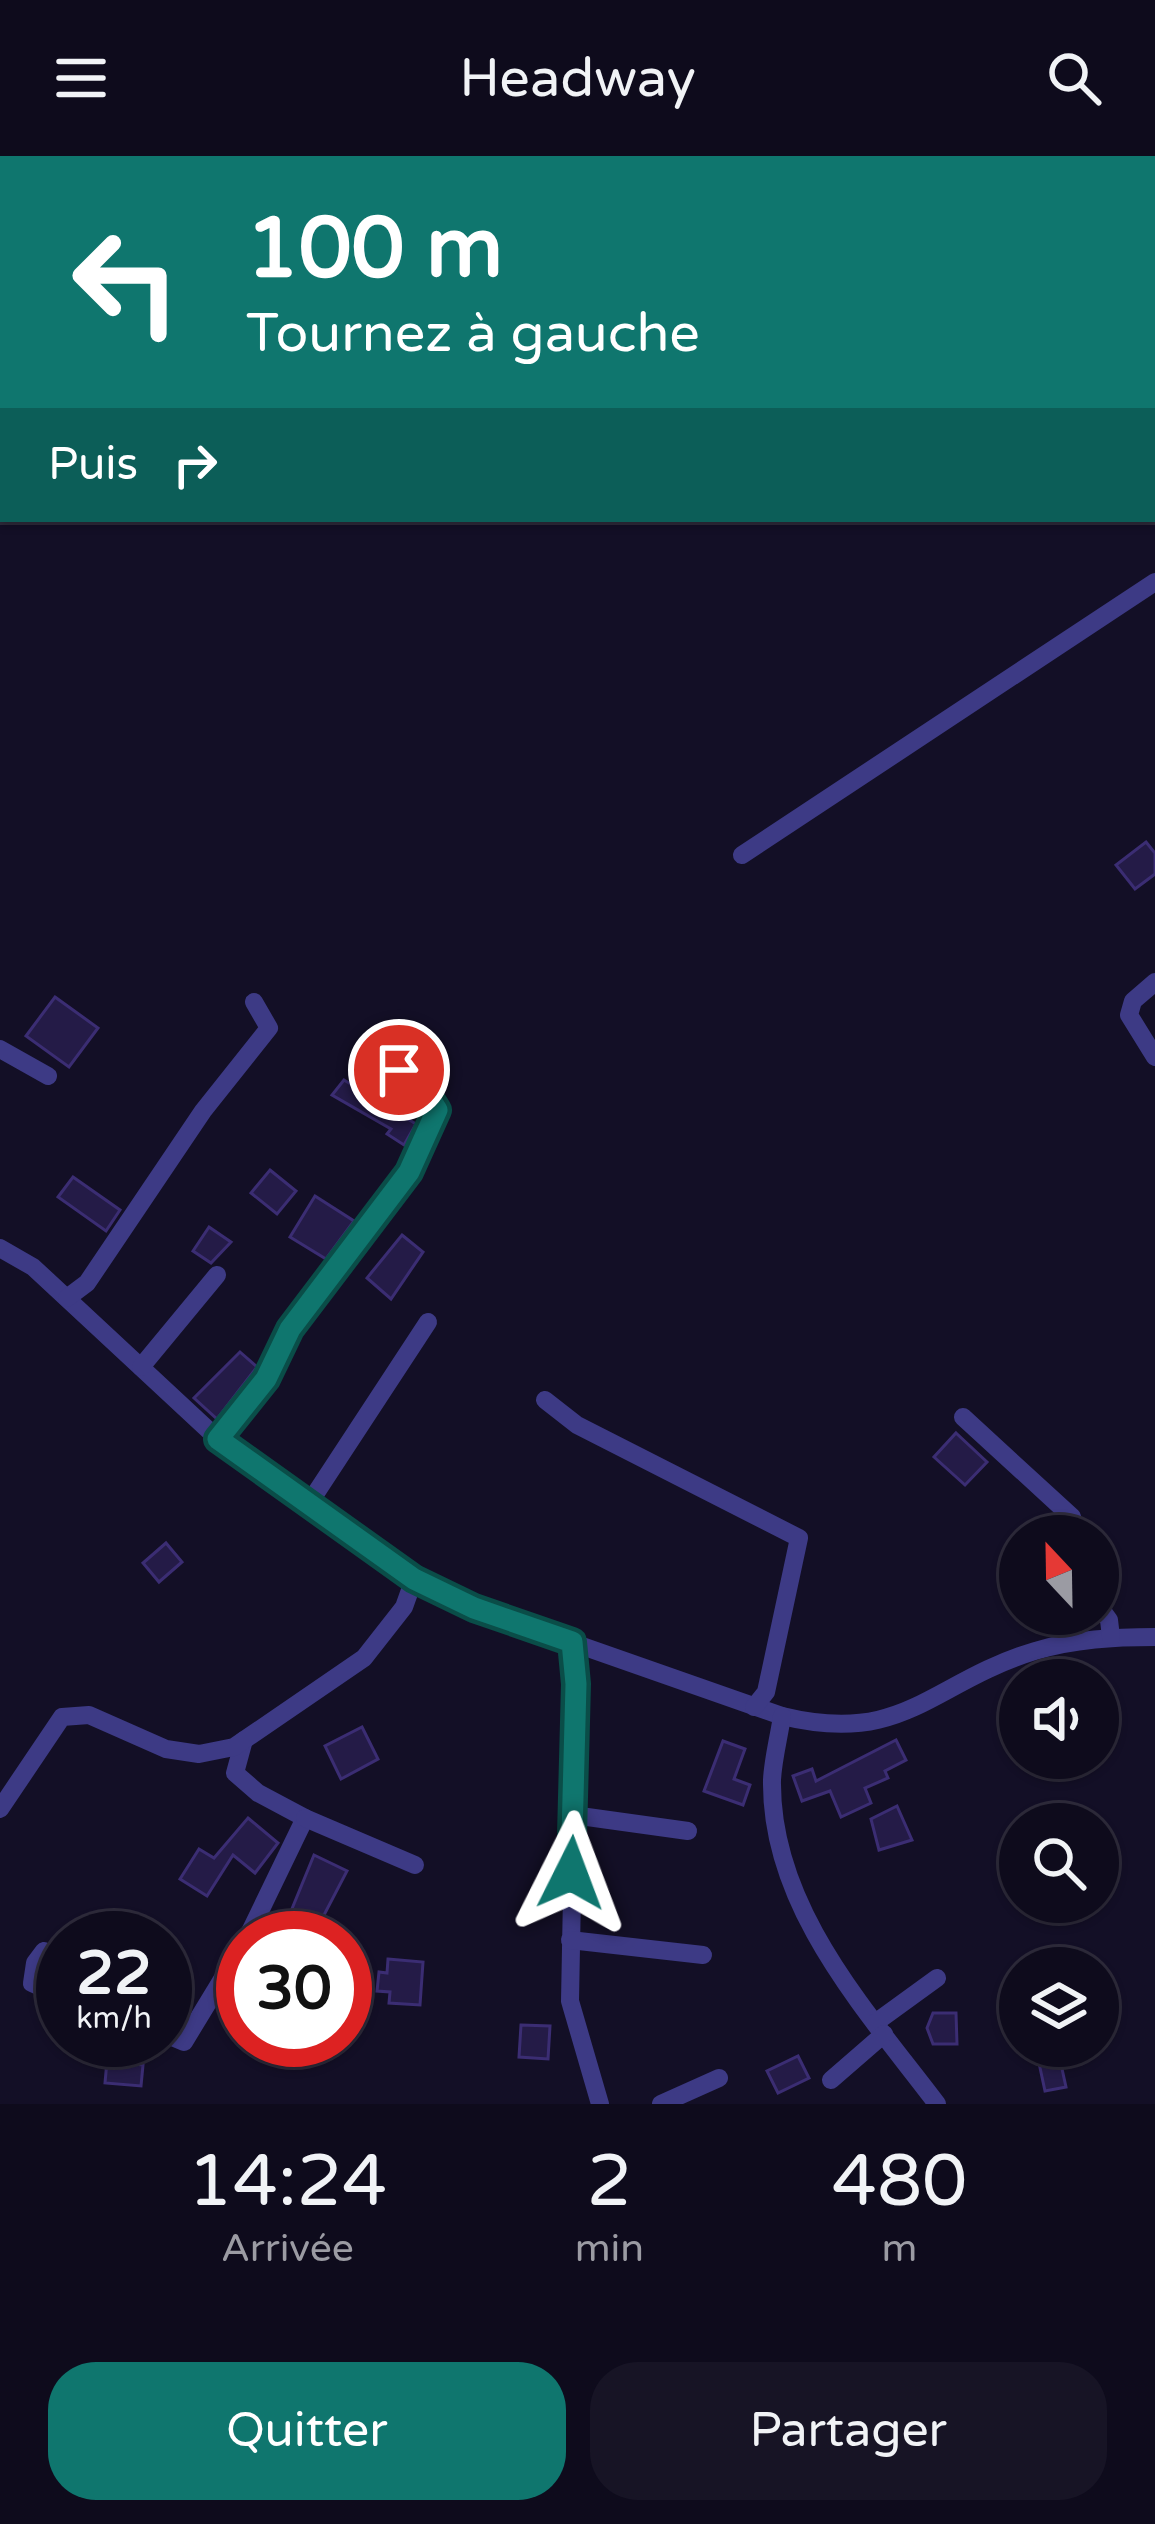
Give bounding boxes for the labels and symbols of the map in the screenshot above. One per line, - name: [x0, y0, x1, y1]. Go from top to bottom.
- pin: [348, 1019, 450, 1121]
- north arrow: [999, 1515, 1119, 1635]
- position arrow: [508, 1810, 634, 1936]
- speed limit sign: 30: [216, 1911, 372, 2067]

